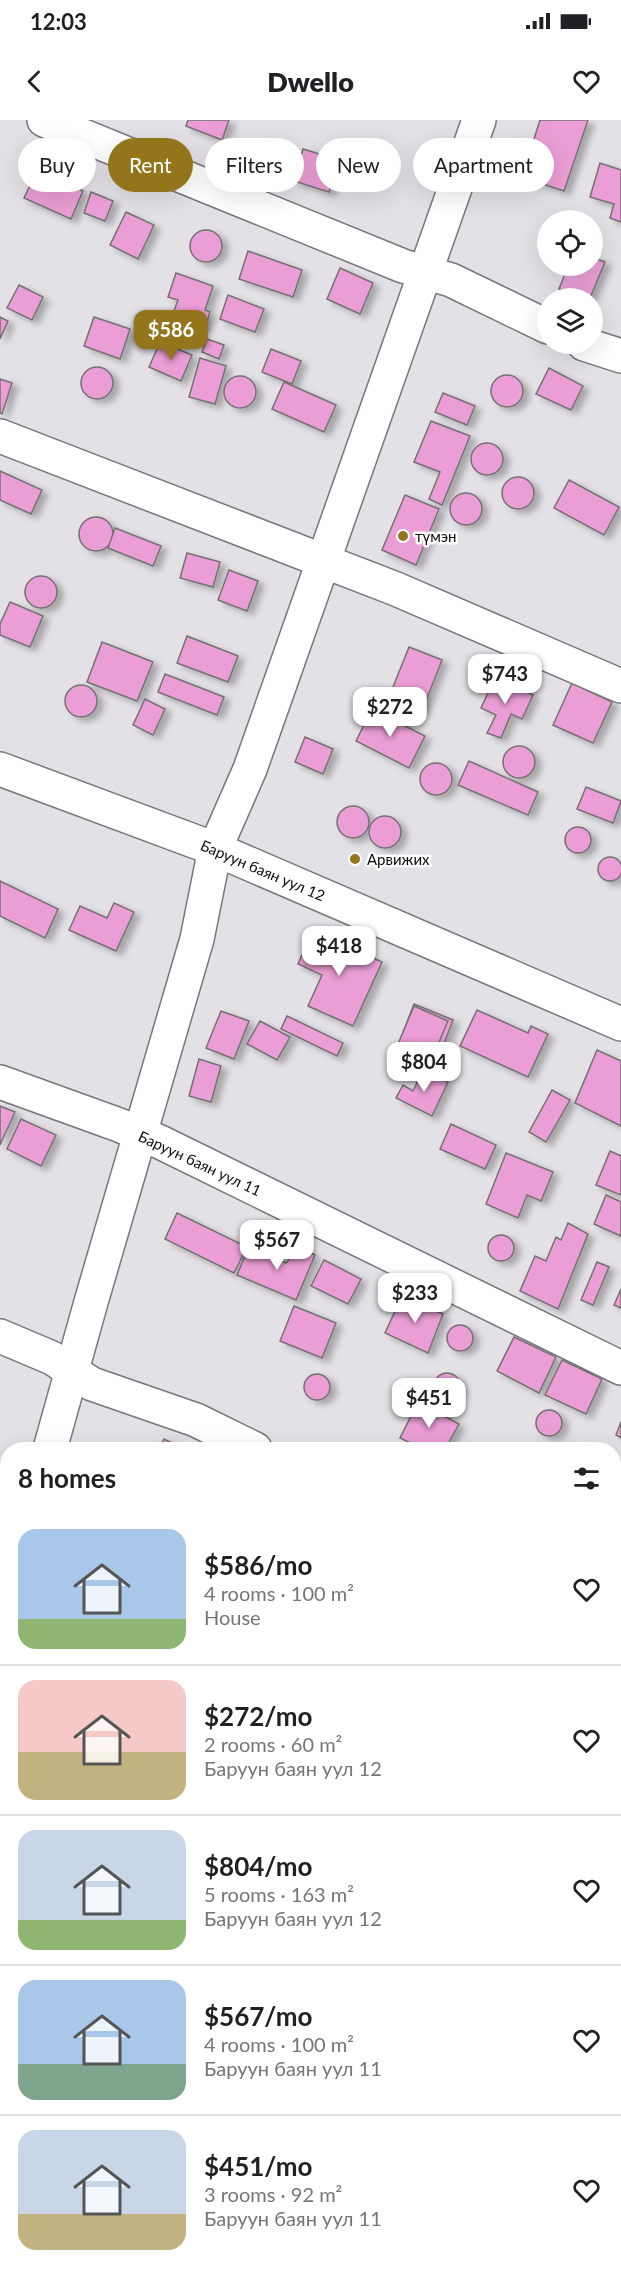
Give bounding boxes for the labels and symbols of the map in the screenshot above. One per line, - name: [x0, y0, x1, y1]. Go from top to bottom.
- pin: $586: [135, 310, 207, 361]
- place label: түмэн: [415, 527, 457, 545]
- marker: түмэн: [396, 529, 410, 543]
- pin: $743: [469, 654, 541, 705]
- pin: $272: [354, 687, 426, 738]
- street label: Баруун баян уул 12: [198, 836, 328, 904]
- place label: Арвижих: [367, 850, 430, 868]
- marker: Арвижих: [348, 852, 362, 866]
- pin: $418: [303, 926, 375, 977]
- pin: $804: [388, 1042, 460, 1093]
- street label: Баруун баян уул 11: [136, 1127, 264, 1199]
- pin: $567: [241, 1220, 313, 1271]
- pin: $233: [379, 1273, 451, 1324]
- pin: $451: [393, 1378, 465, 1429]

